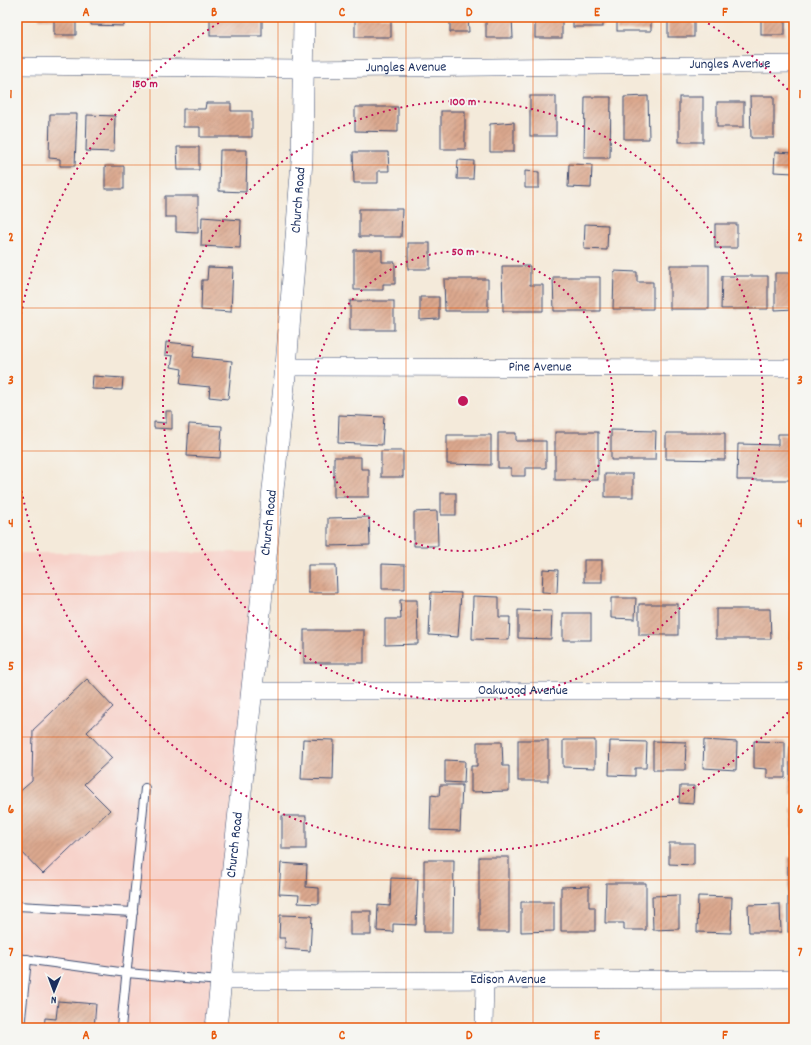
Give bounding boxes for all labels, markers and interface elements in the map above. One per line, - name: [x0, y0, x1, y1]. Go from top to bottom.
- text: A: [82, 4, 90, 23]
- text: B: [211, 4, 217, 23]
- text: C: [339, 4, 346, 23]
- text: D: [466, 4, 473, 23]
- text: E: [594, 4, 601, 23]
- text: F: [722, 4, 728, 23]
- street label: Jungles Avenue: [689, 54, 770, 75]
- street label: Jungles Avenue: [365, 58, 446, 78]
- text: 150 m: [132, 76, 158, 93]
- text: 1: [10, 86, 13, 105]
- text: 1: [799, 86, 802, 105]
- text: 100 m: [450, 94, 476, 111]
- street label: Church Road: [286, 166, 311, 234]
- text: 2: [8, 229, 14, 248]
- text: 2: [797, 229, 803, 248]
- text: 50 m: [451, 244, 475, 261]
- street label: Pine Avenue: [508, 357, 572, 378]
- text: 3: [8, 372, 14, 391]
- text: 3: [797, 372, 803, 391]
- centre of rings: [456, 394, 470, 408]
- street label: Church Road: [256, 489, 283, 557]
- text: 4: [8, 515, 14, 534]
- text: 4: [797, 515, 803, 534]
- text: 5: [8, 658, 14, 677]
- text: 5: [797, 658, 803, 677]
- street label: Oakwood Avenue: [478, 681, 568, 701]
- text: 6: [8, 801, 15, 820]
- text: 6: [797, 801, 804, 820]
- street label: Church Road: [222, 811, 249, 879]
- text: 7: [9, 944, 14, 963]
- text: 7: [798, 944, 803, 963]
- street label: Edison Avenue: [470, 970, 546, 990]
- north arrow: [34, 971, 74, 1011]
- text: N: [50, 991, 57, 1007]
- text: A: [82, 1027, 90, 1045]
- text: B: [211, 1027, 217, 1045]
- text: C: [339, 1027, 346, 1045]
- text: D: [466, 1027, 473, 1045]
- text: E: [594, 1027, 601, 1045]
- text: F: [722, 1027, 728, 1045]

